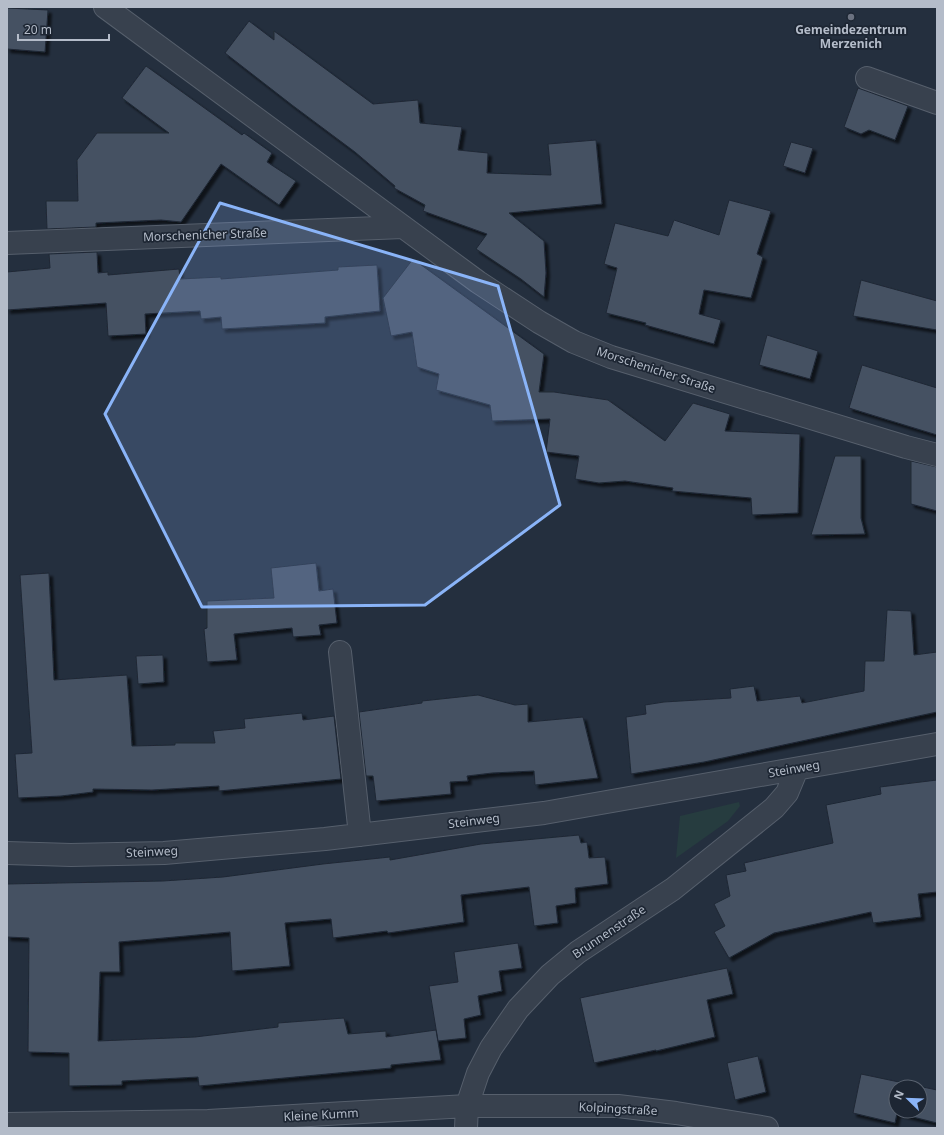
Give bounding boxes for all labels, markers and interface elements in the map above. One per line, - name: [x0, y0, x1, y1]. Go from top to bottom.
- marker: Gemeindezentrum Merzenich: [846, 12, 856, 22]
- scale bar: [18, 16, 109, 42]
- text: 20 m: [24, 21, 52, 38]
- place label: Gemeindezentrum Merzenich: [795, 21, 907, 52]
- street label: Morschenicher Straße: [143, 224, 267, 245]
- street label: Morschenicher Straße: [595, 342, 718, 397]
- street label: Steinweg: [767, 756, 821, 781]
- street label: Steinweg: [447, 809, 501, 832]
- street label: Steinweg: [126, 842, 178, 861]
- street label: Brunnenstraße: [569, 901, 649, 962]
- north arrow: [888, 1079, 928, 1119]
- text: N: [890, 1088, 907, 1102]
- street label: Kolpingstraße: [578, 1098, 658, 1119]
- street label: Kleine Kumm: [283, 1104, 359, 1125]

